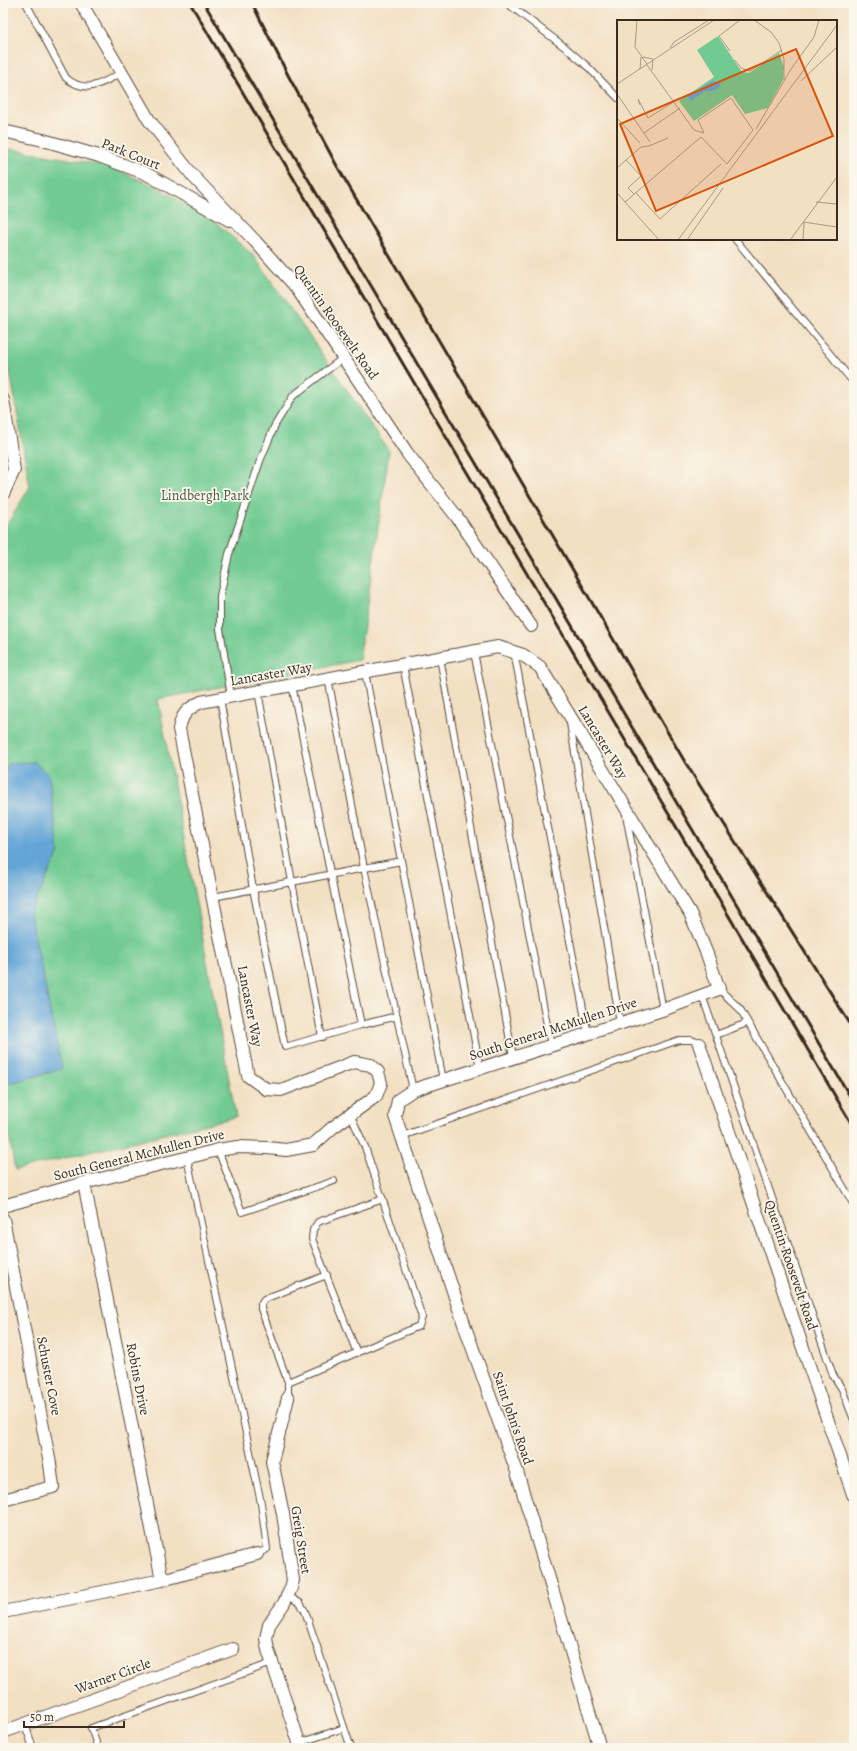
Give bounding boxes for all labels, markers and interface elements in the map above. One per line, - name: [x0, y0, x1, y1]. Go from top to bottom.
- inset map: [617, 20, 837, 240]
- street label: Park Court: [99, 134, 164, 175]
- street label: Quentin Roosevelt Road: [289, 261, 383, 384]
- park label: Lindbergh Park: [161, 486, 249, 505]
- street label: Lancaster Way: [229, 657, 314, 691]
- street label: Lancaster Way: [574, 702, 633, 783]
- street label: Lancaster Way: [233, 964, 267, 1049]
- street label: South General McMullen Drive: [467, 993, 639, 1065]
- street label: South General McMullen Drive: [52, 1125, 226, 1185]
- street label: Quentin Roosevelt Road: [760, 1197, 822, 1333]
- street label: Schuster Cove: [32, 1335, 66, 1417]
- street label: Robins Drive: [122, 1341, 154, 1417]
- street label: Saint John's Road: [488, 1369, 538, 1468]
- street label: Greig Street: [286, 1505, 316, 1576]
- street label: Warner Circle: [72, 1654, 153, 1699]
- scale bar: [24, 1703, 124, 1729]
- text: 50 m: [30, 1709, 54, 1725]

